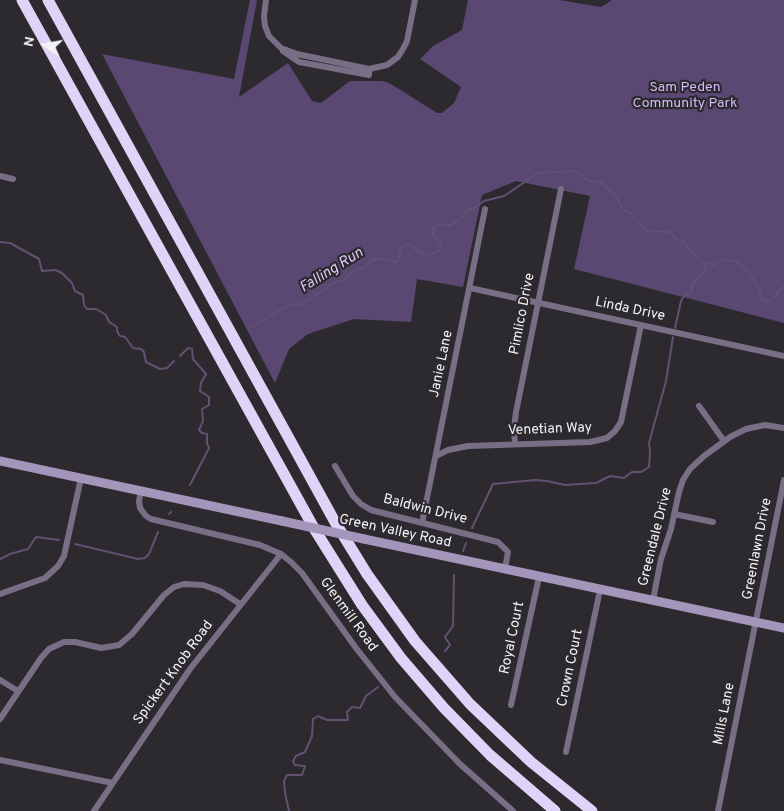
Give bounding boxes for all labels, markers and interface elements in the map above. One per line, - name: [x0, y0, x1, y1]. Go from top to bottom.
- north arrow: [20, 20, 70, 70]
- text: N: [20, 35, 39, 48]
- park label: Sam Peden Community Park: [633, 80, 737, 112]
- water label: Falling Run: [297, 244, 367, 298]
- street label: Pimlico Drive: [507, 272, 539, 356]
- street label: Linda Drive: [593, 294, 667, 326]
- street label: Janie Lane: [427, 329, 457, 399]
- street label: Venetian Way: [508, 420, 592, 440]
- street label: Greendale Drive: [636, 486, 676, 588]
- street label: Baldwin Drive: [381, 491, 469, 529]
- street label: Greenlawn Drive: [740, 497, 776, 601]
- street label: Green Valley Road: [337, 512, 453, 552]
- street label: Glenmill Road: [315, 575, 381, 655]
- street label: Royal Court: [497, 600, 529, 676]
- street label: Spickert Knob Road: [131, 618, 217, 728]
- street label: Crown Court: [555, 628, 587, 708]
- street label: Mills Lane: [711, 681, 739, 747]

